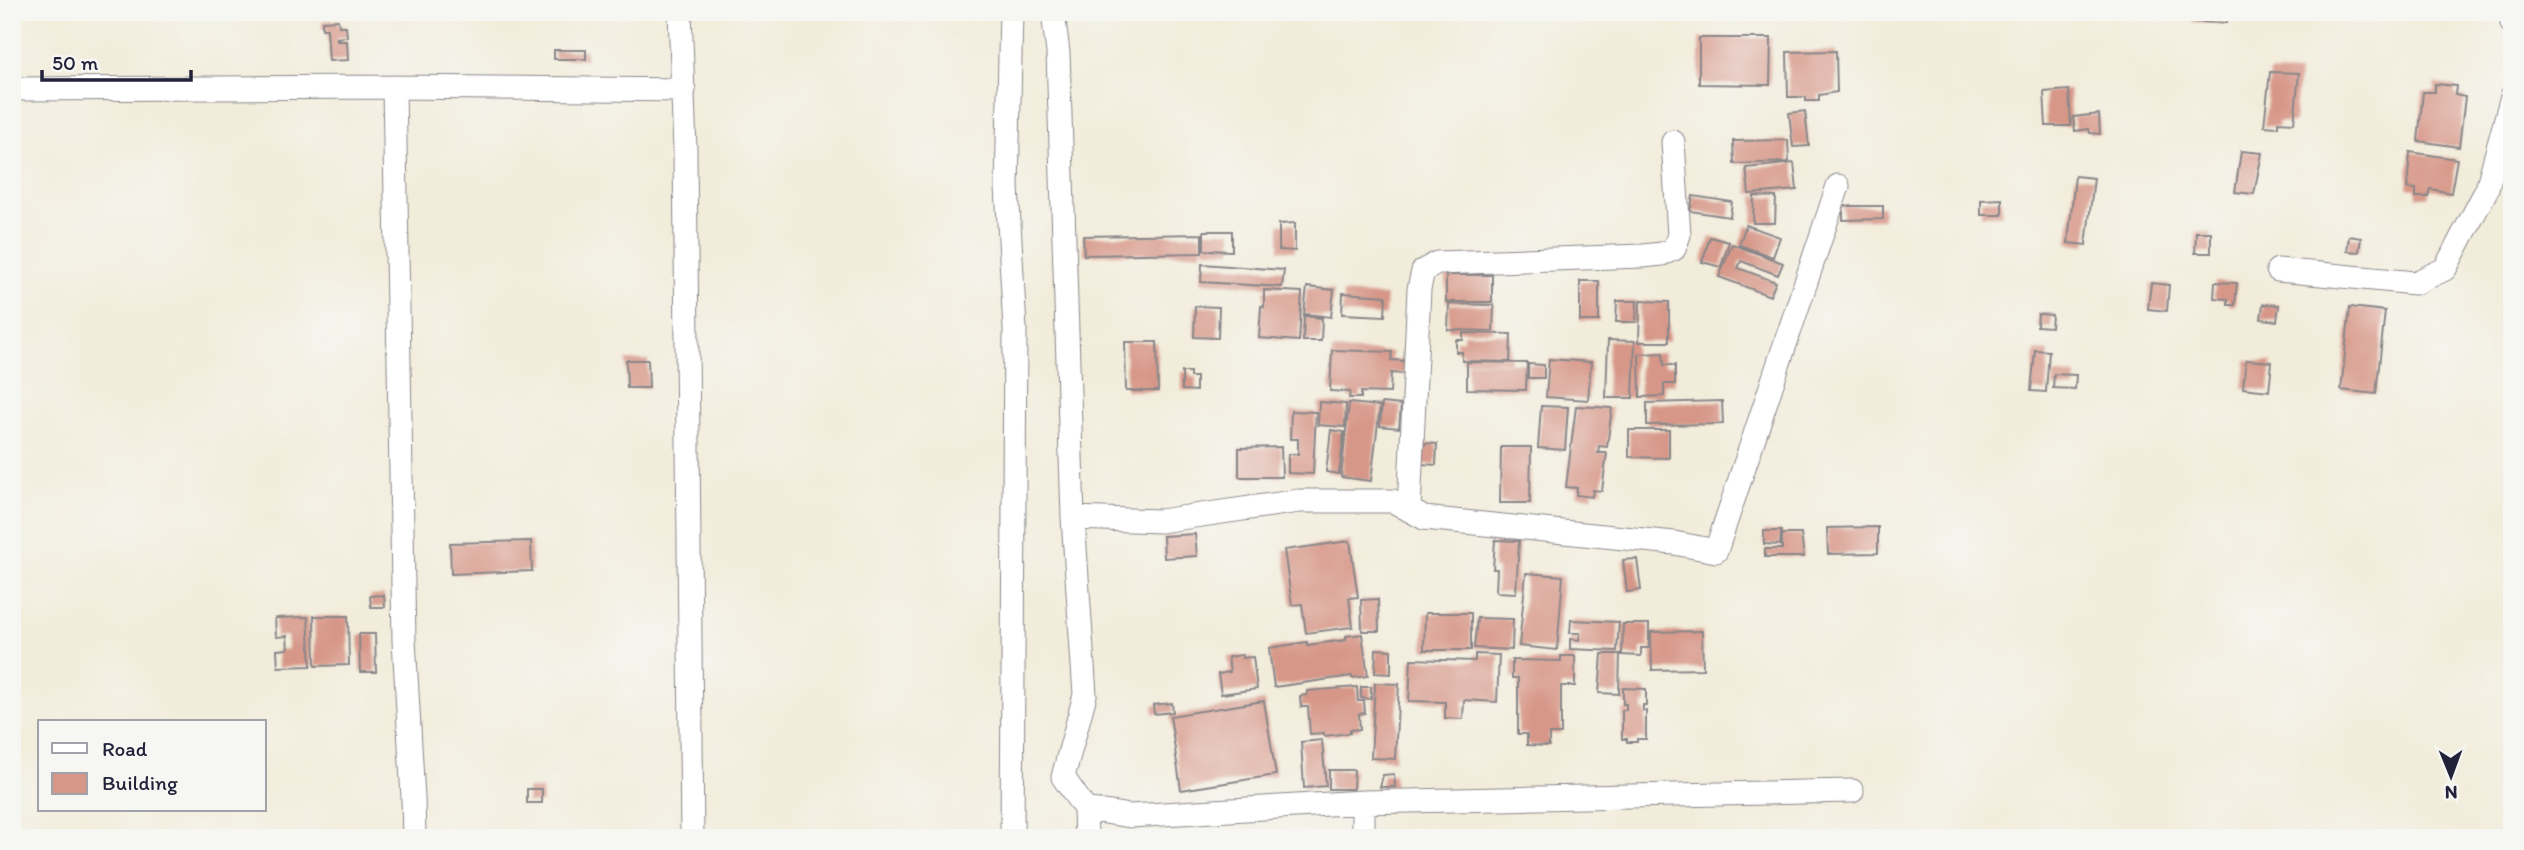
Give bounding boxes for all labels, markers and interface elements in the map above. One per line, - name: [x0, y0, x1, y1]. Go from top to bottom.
- scale bar: [42, 38, 191, 82]
- text: 50 m: [52, 50, 99, 75]
- legend: [38, 720, 266, 812]
- text: Road: [102, 736, 148, 761]
- north arrow: [2416, 742, 2486, 812]
- text: Building: [102, 770, 178, 795]
- text: N: [2445, 781, 2458, 804]

